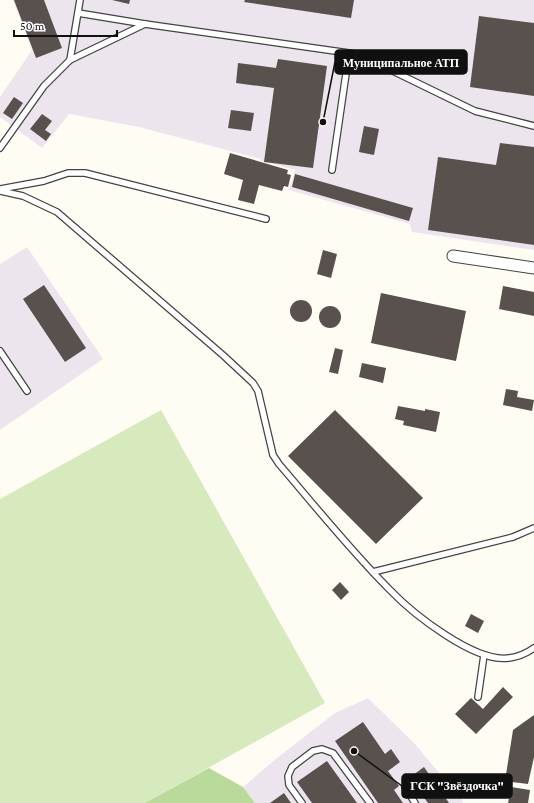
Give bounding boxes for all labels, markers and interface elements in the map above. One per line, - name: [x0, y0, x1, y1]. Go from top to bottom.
- scale bar: [14, 12, 117, 38]
- text: 50 m: [20, 19, 45, 33]
- callout: Муниципальное АТП: [335, 50, 467, 74]
- text: Муниципальное АТП: [343, 56, 460, 70]
- callout: ГСК "Звёздочка": [402, 774, 512, 798]
- text: ГСК "Звёздочка": [410, 779, 504, 793]

